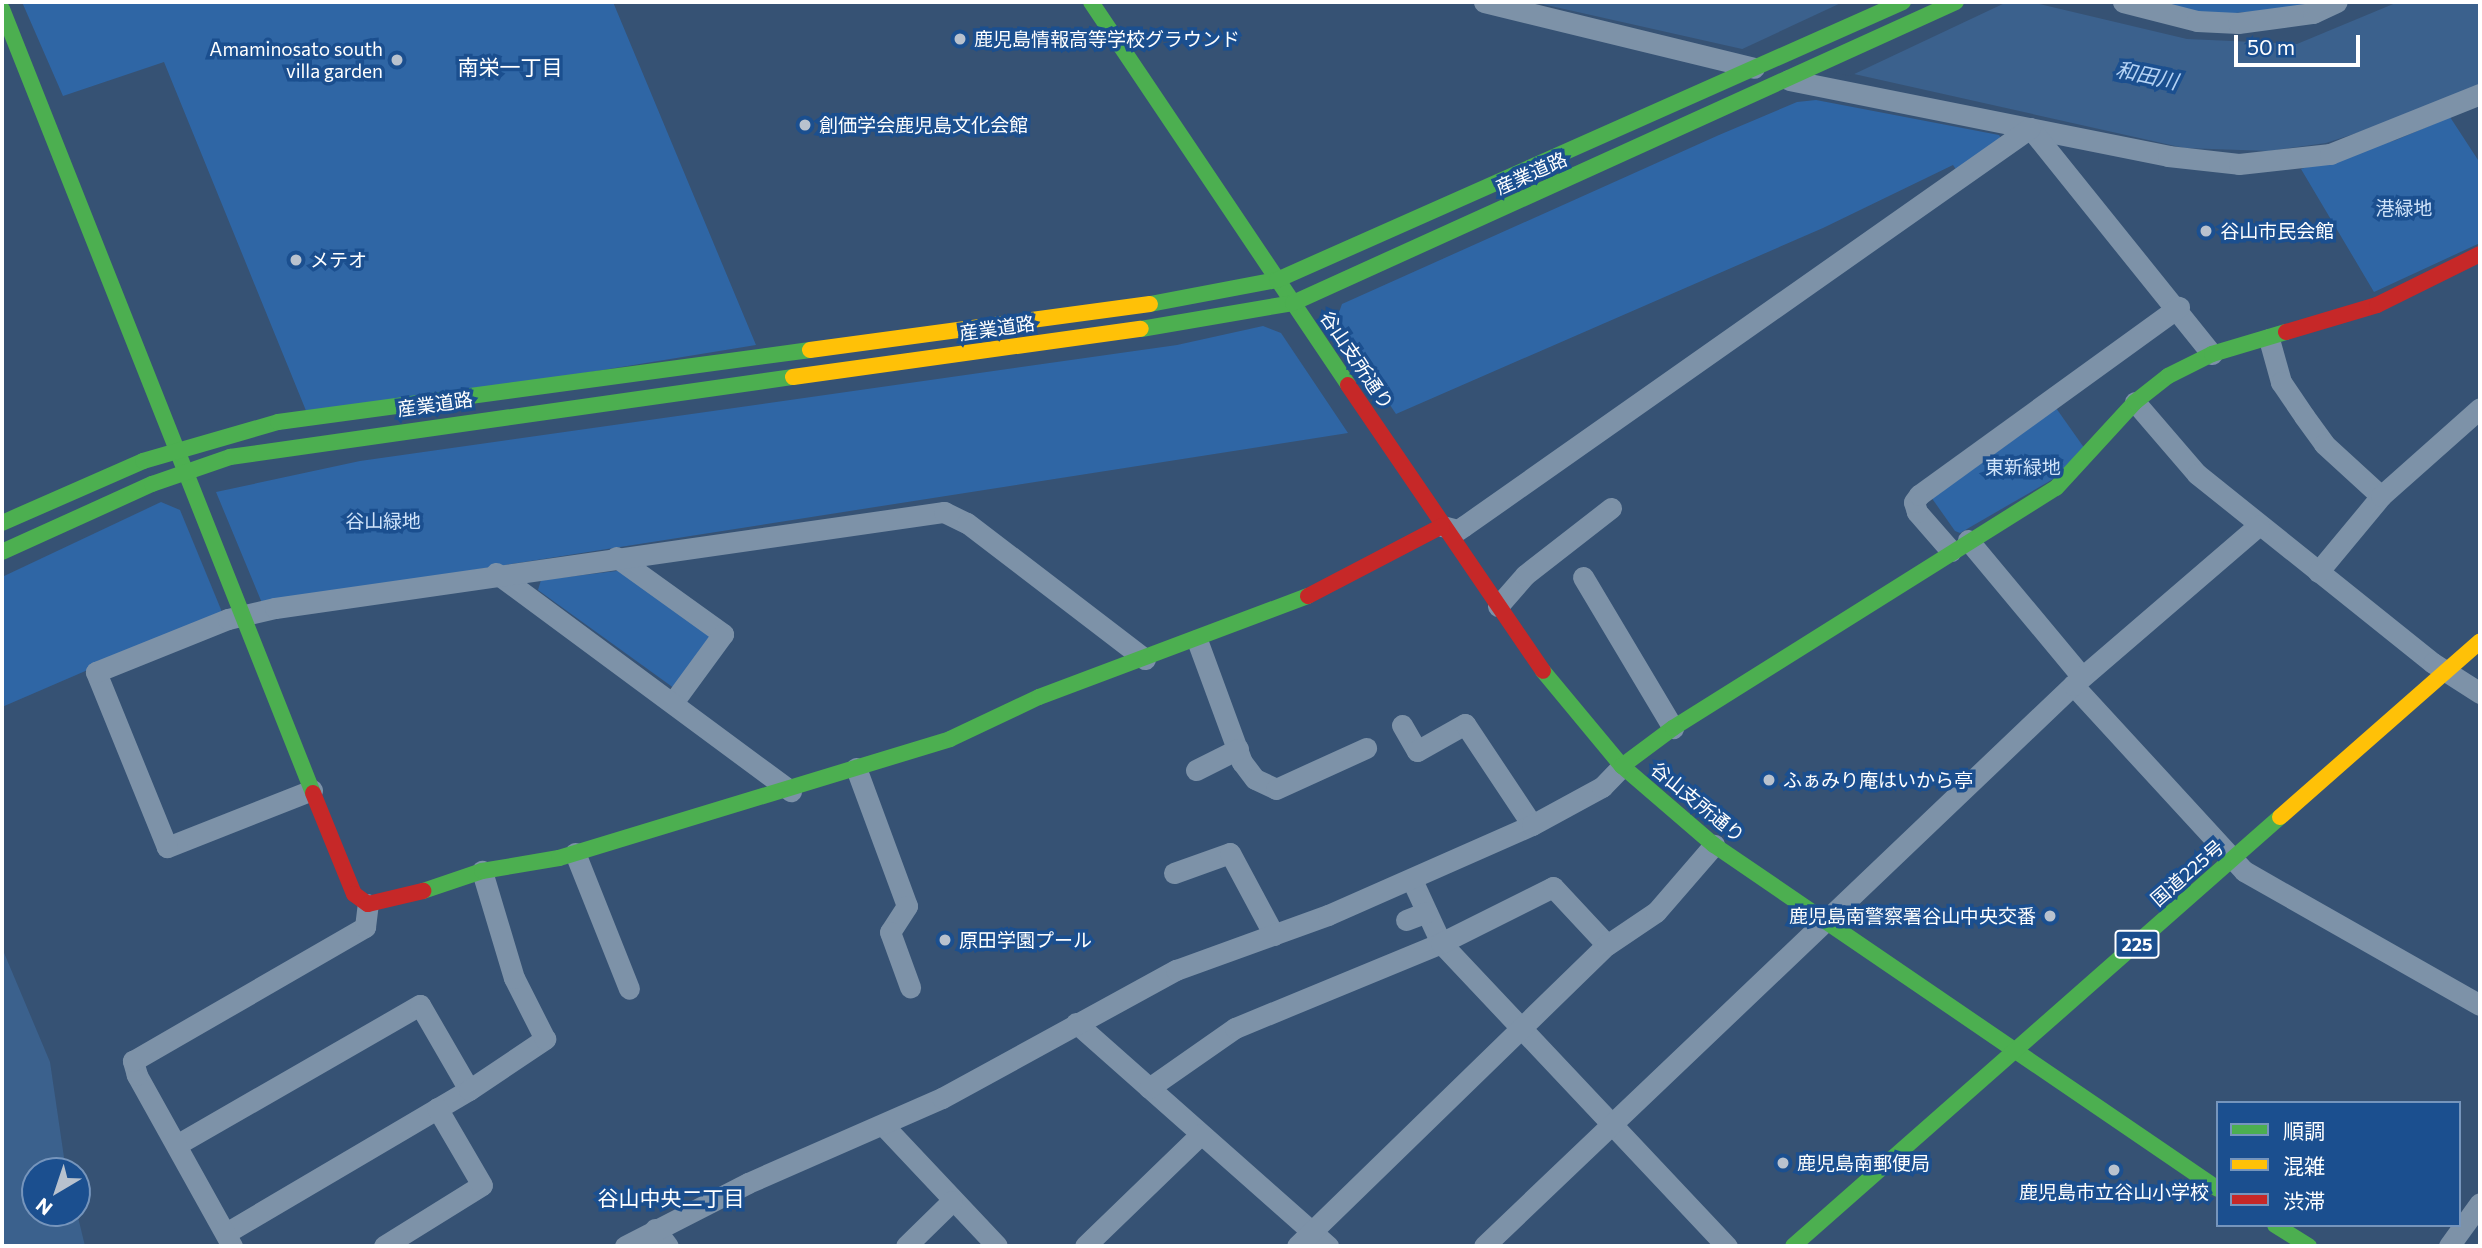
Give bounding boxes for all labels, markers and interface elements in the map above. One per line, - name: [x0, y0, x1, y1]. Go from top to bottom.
- scale bar: [2237, 21, 2363, 65]
- place label: 鹿児島情報高等学校グラウンド: [974, 28, 1240, 50]
- marker: 鹿児島情報高等学校グラウンド: [952, 31, 968, 47]
- text: 50 m: [2247, 34, 2295, 59]
- place label: Amaminosato south villa garden: [209, 38, 383, 82]
- marker: Amaminosato south villa garden: [389, 52, 405, 68]
- district label: 南栄一丁目: [458, 54, 562, 80]
- water label: 和田川: [2114, 56, 2180, 94]
- place label: 創価学会鹿児島文化会館: [819, 114, 1028, 136]
- marker: 創価学会鹿児島文化会館: [797, 117, 813, 133]
- street label: 産業道路: [1492, 147, 1570, 199]
- park label: 港緑地: [2376, 197, 2432, 219]
- place label: 谷山市民会館: [2220, 220, 2334, 242]
- marker: 谷山市民会館: [2198, 223, 2214, 239]
- place label: メテオ: [310, 249, 367, 271]
- marker: メテオ: [288, 252, 304, 268]
- street label: 谷山支所通り: [1316, 306, 1398, 414]
- street label: 産業道路: [958, 311, 1036, 345]
- street label: 産業道路: [396, 387, 474, 421]
- park label: 東新緑地: [1985, 456, 2061, 478]
- park label: 谷山緑地: [345, 510, 421, 532]
- street label: 谷山支所通り: [1647, 757, 1749, 847]
- place label: ふぁみり庵はいから亭: [1783, 769, 1973, 791]
- marker: ふぁみり庵はいから亭: [1761, 772, 1777, 788]
- street label: 国道225号: [2146, 835, 2228, 911]
- place label: 鹿児島南警察署谷山中央交番: [1789, 905, 2036, 927]
- marker: 鹿児島南警察署谷山中央交番: [2042, 908, 2058, 924]
- place label: 原田学園プール: [959, 929, 1092, 951]
- road number: 225: [2114, 930, 2160, 959]
- marker: 原田学園プール: [937, 932, 953, 948]
- legend: [2216, 1101, 2461, 1227]
- text: 順調: [2283, 1118, 2325, 1143]
- place label: 鹿児島南郵便局: [1797, 1152, 1930, 1174]
- text: 混雑: [2283, 1153, 2325, 1178]
- marker: 鹿児島南郵便局: [1775, 1155, 1791, 1171]
- north arrow: [21, 1157, 91, 1227]
- marker: 鹿児島市立谷山小学校: [2106, 1162, 2122, 1178]
- place label: 鹿児島市立谷山小学校: [2019, 1181, 2209, 1203]
- district label: 谷山中央二丁目: [598, 1185, 744, 1211]
- text: 渋滞: [2283, 1188, 2325, 1213]
- text: N: [31, 1194, 57, 1221]

